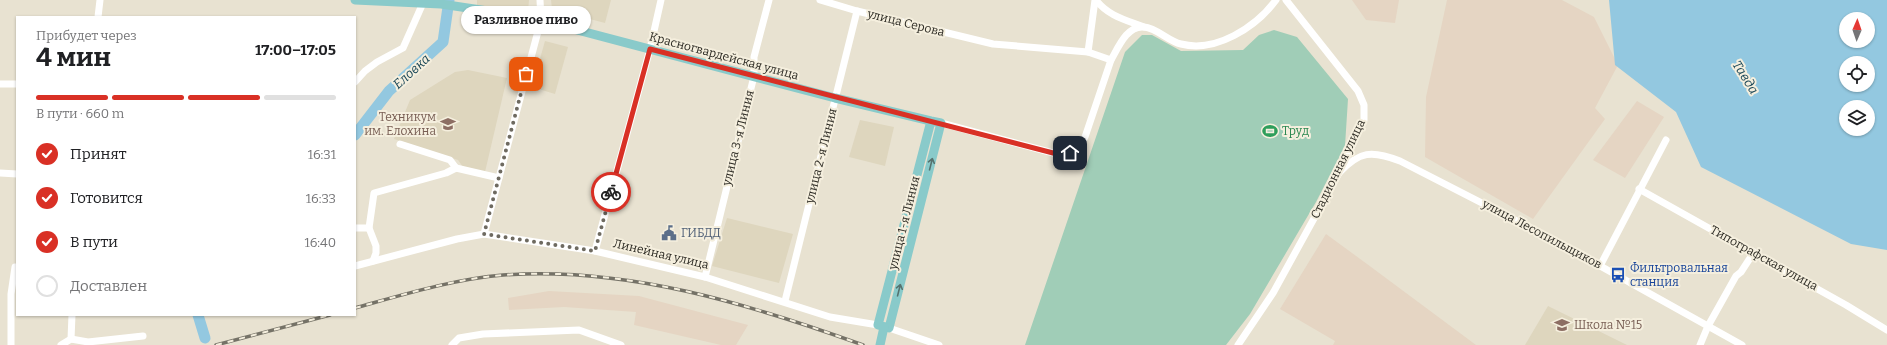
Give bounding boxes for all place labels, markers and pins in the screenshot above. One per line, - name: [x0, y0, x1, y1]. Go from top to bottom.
- callout: Разливное пиво: [461, 6, 591, 34]
- pin: [509, 57, 543, 91]
- place label: Техникум им. Елохина: [364, 110, 436, 138]
- school or university icon: Техникум им. Елохина: [439, 115, 457, 133]
- sports icon: Труд: [1261, 122, 1279, 140]
- place label: Труд: [1282, 124, 1309, 138]
- pin: [1053, 136, 1087, 170]
- public building icon: ГИБДД: [660, 224, 678, 242]
- place label: ГИБДД: [681, 226, 721, 240]
- place label: Фильтровальная станция: [1630, 261, 1728, 289]
- bus stop icon: Фильтровальная станция: [1609, 266, 1627, 284]
- school or university icon: Школа №15: [1553, 316, 1571, 334]
- place label: Школа №15: [1574, 318, 1642, 332]

